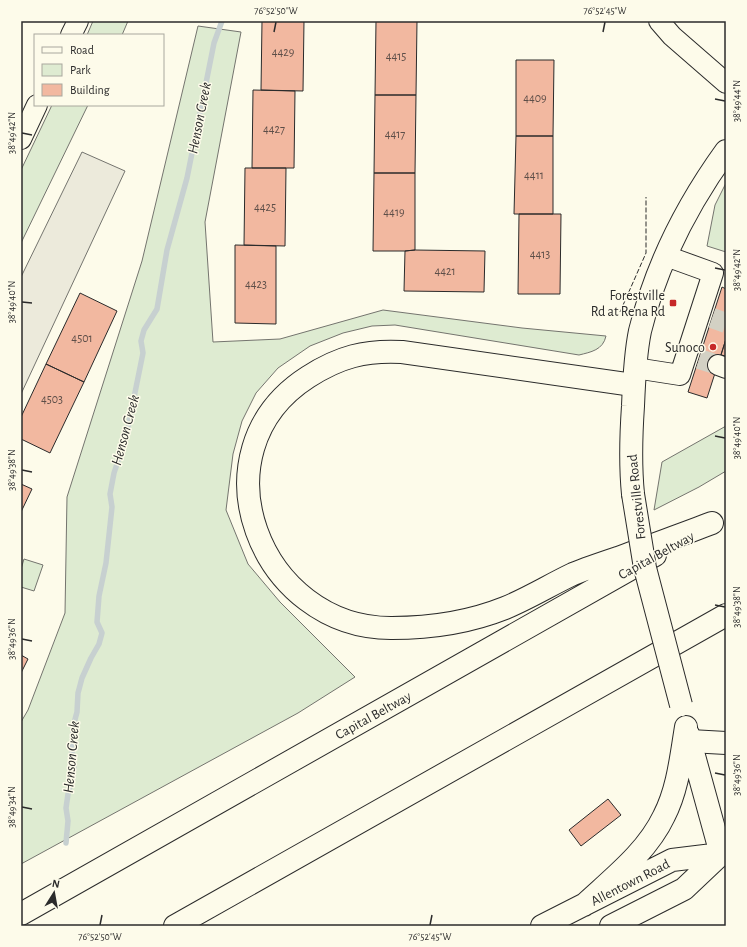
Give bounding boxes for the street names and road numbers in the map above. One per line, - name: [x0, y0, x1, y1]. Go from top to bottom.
- street label: Forestville Road: [626, 454, 648, 540]
- street label: Capital Beltway: [616, 529, 697, 582]
- street label: Capital Beltway: [333, 689, 414, 742]
- street label: Allentown Road: [589, 857, 672, 909]

